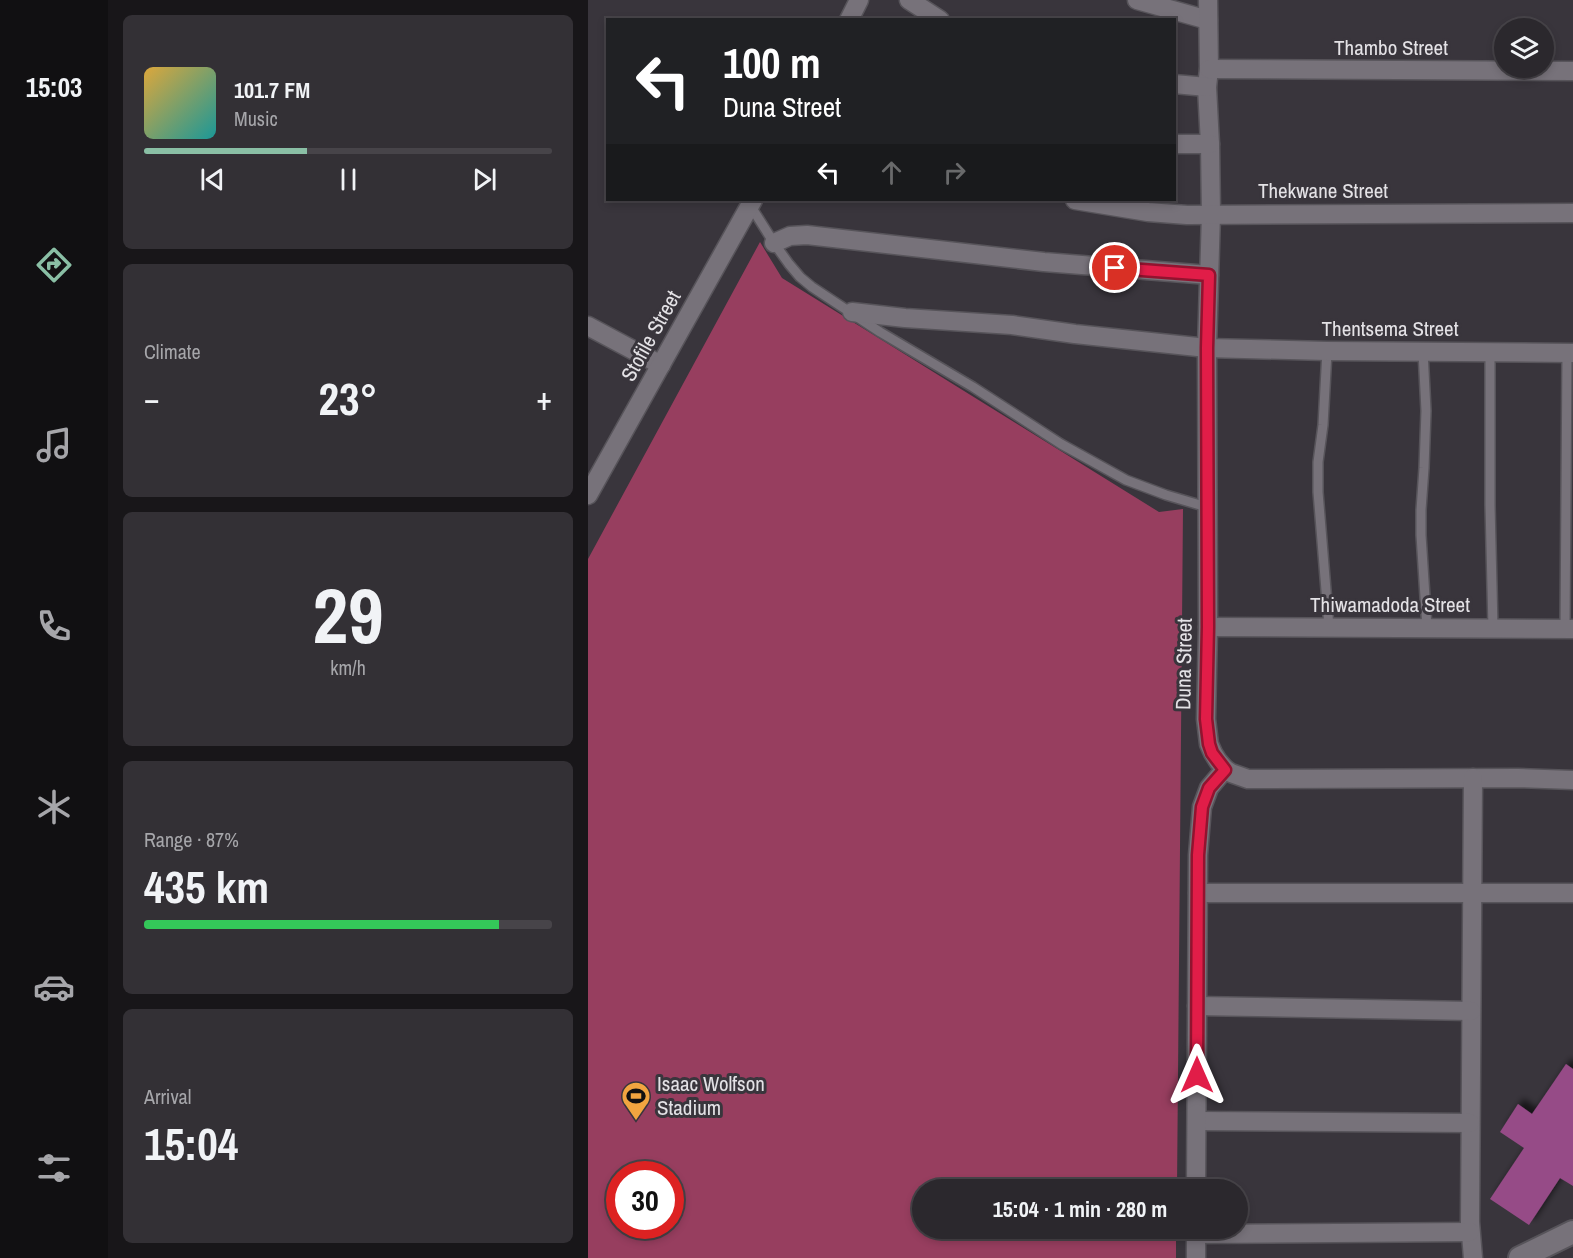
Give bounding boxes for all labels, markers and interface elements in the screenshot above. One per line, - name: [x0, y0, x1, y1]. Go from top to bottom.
- map controls: [1494, 18, 1554, 78]
- button: layers: [1494, 18, 1554, 78]
- street label: Thambo Street: [1334, 33, 1448, 62]
- text: 100 m: [723, 35, 821, 91]
- icon: left: [624, 42, 702, 120]
- text: 15:03: [26, 69, 82, 105]
- text: 101.7 FM: [234, 75, 310, 105]
- text: Duna Street: [723, 89, 841, 125]
- text: Music: [234, 105, 278, 132]
- icon: left: [812, 156, 845, 189]
- icon: ahead: [875, 156, 908, 189]
- icon: right: [938, 156, 971, 189]
- icon: previous: [196, 163, 229, 196]
- icon: pause: [332, 163, 365, 196]
- icon: next: [468, 163, 501, 196]
- street label: Thekwane Street: [1258, 176, 1388, 205]
- pin: [1089, 242, 1140, 293]
- icon: directions: [33, 244, 75, 286]
- icon: arrive: [1098, 251, 1131, 284]
- street label: Stofile Street: [614, 285, 687, 386]
- street label: Thentsema Street: [1322, 314, 1459, 343]
- text: Climate: [144, 338, 201, 365]
- text: 23°: [318, 368, 378, 429]
- text: −: [144, 376, 160, 420]
- text: +: [536, 376, 552, 420]
- icon: music: [33, 424, 75, 466]
- text: 29: [312, 562, 384, 667]
- street label: Thiwamadoda Street: [1310, 590, 1470, 619]
- icon: phone: [33, 605, 75, 647]
- street label: Duna Street: [1168, 618, 1199, 710]
- text: km/h: [330, 654, 366, 681]
- icon: climate: [33, 786, 75, 828]
- text: Range · 87%: [144, 826, 239, 853]
- text: 435 km: [144, 856, 269, 917]
- icon: car: [33, 966, 75, 1008]
- position arrow: [1165, 1043, 1229, 1107]
- place label: Isaac Wolfson Stadium: [657, 1069, 765, 1122]
- sports icon: Isaac Wolfson Stadium: [620, 1080, 652, 1122]
- text: Arrival: [144, 1083, 191, 1110]
- text: 15:04: [144, 1113, 238, 1174]
- icon: filters: [33, 1147, 75, 1189]
- speed limit sign: 30: [606, 1161, 684, 1239]
- text: 15:04 · 1 min · 280 m: [993, 1194, 1167, 1224]

